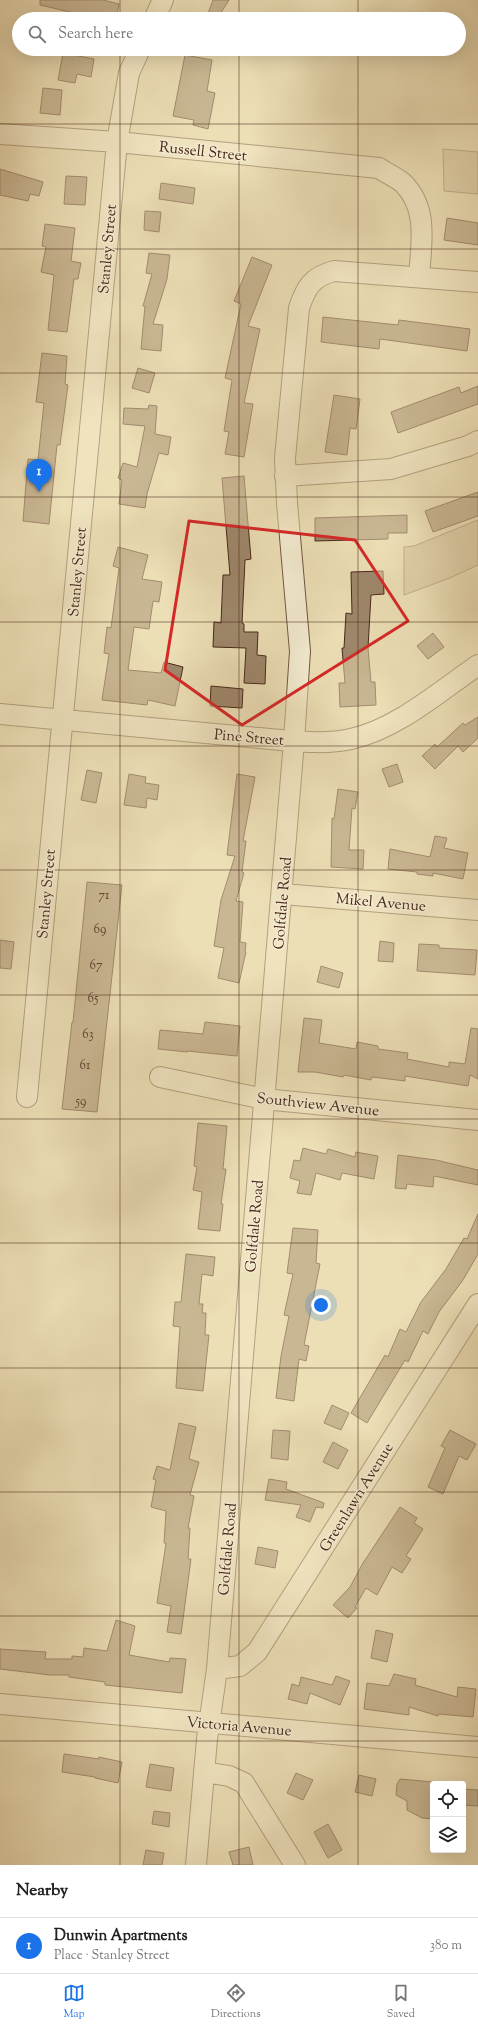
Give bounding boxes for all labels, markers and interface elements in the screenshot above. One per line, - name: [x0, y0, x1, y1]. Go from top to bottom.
- search box: [12, 12, 466, 56]
- icon: search: [26, 23, 48, 45]
- text: Search here: [58, 24, 133, 45]
- street label: Russell Street: [158, 137, 248, 168]
- street label: Stanley Street: [94, 203, 123, 295]
- pin: 1: [26, 459, 52, 492]
- street label: Stanley Street: [64, 526, 93, 618]
- street label: Pine Street: [213, 725, 285, 752]
- street label: Stanley Street: [33, 848, 62, 940]
- street label: Golfdale Road: [269, 855, 298, 950]
- house number: 71: [99, 887, 110, 905]
- street label: Mikel Avenue: [335, 889, 427, 918]
- house number: 69: [94, 921, 106, 939]
- house number: 67: [90, 957, 103, 975]
- house number: 65: [88, 990, 99, 1008]
- house number: 63: [82, 1026, 94, 1044]
- house number: 61: [80, 1057, 91, 1075]
- street label: Southview Avenue: [256, 1089, 380, 1122]
- house number: 59: [75, 1093, 86, 1111]
- street label: Golfdale Road: [241, 1178, 270, 1273]
- your location: [311, 1295, 331, 1315]
- street label: Greenlawn Avenue: [315, 1439, 399, 1556]
- street label: Golfdale Road: [214, 1501, 243, 1596]
- street label: Victoria Avenue: [185, 1712, 292, 1743]
- map controls: [430, 1781, 466, 1853]
- button: locate: [430, 1781, 466, 1817]
- button: layers: [430, 1817, 466, 1853]
- text: Nearby: [16, 1879, 68, 1903]
- text: Dunwin Apartments: [54, 1926, 187, 1947]
- text: 1: [27, 1937, 31, 1955]
- text: 380 m: [430, 1937, 462, 1955]
- text: Place · Stanley Street: [54, 1947, 170, 1965]
- tab: Map: [63, 1982, 85, 2022]
- tab: Directions: [211, 1982, 261, 2022]
- tab: Saved: [387, 1982, 415, 2022]

